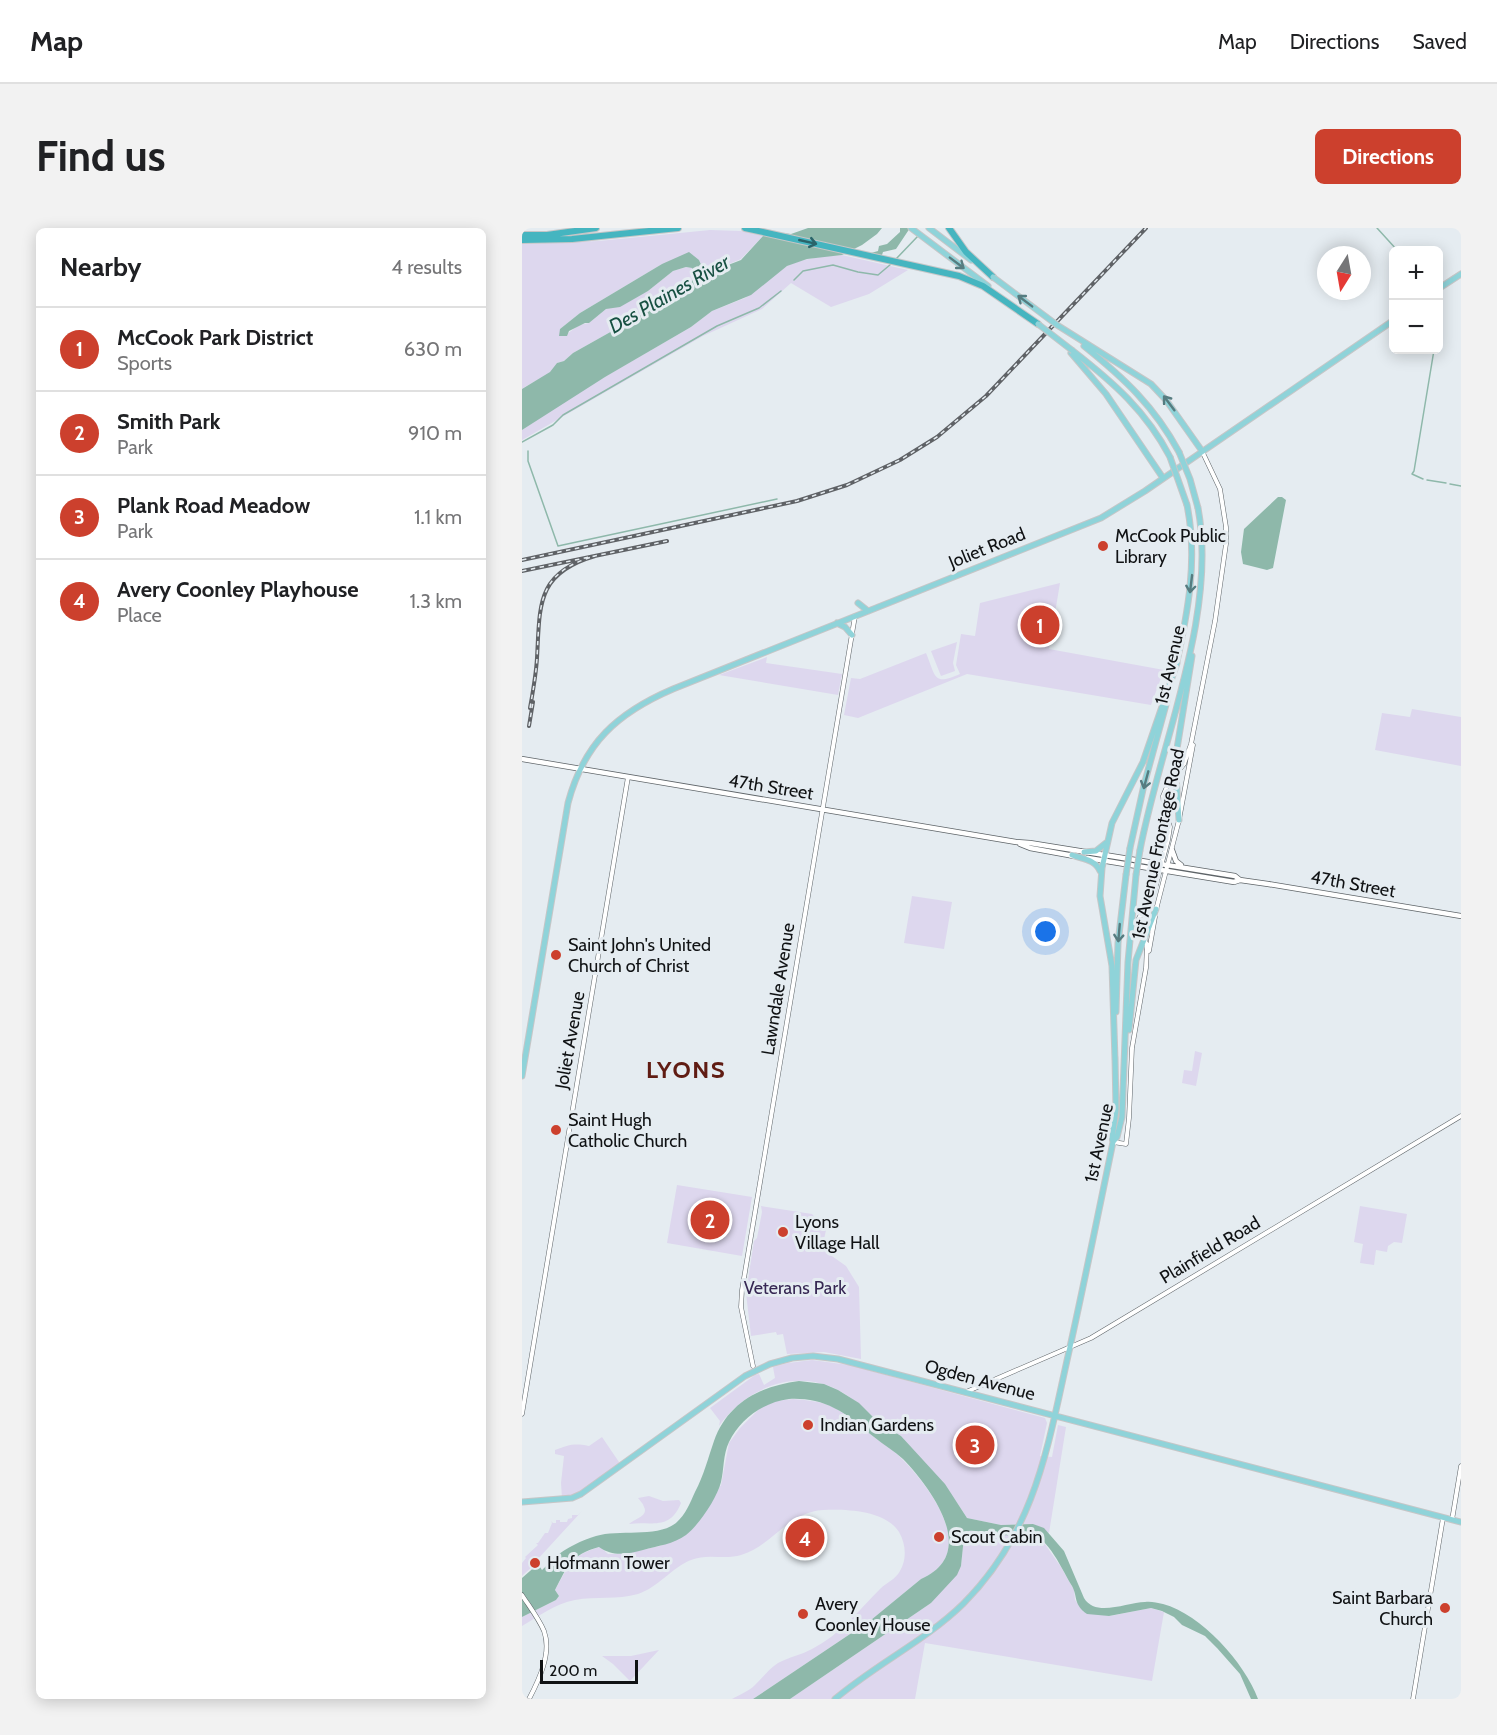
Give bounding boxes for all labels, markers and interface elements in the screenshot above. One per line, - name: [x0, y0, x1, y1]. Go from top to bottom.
- text: Map: [30, 24, 83, 58]
- text: Map: [1218, 29, 1257, 54]
- text: Directions: [1290, 29, 1379, 54]
- text: Saved: [1412, 29, 1467, 54]
- button: Directions: [1315, 129, 1461, 184]
- text: Find us: [36, 130, 165, 182]
- one-way arrow: [798, 236, 817, 248]
- north arrow: [1317, 246, 1371, 300]
- map controls: [1389, 246, 1443, 354]
- button: +: [1389, 246, 1443, 300]
- water label: Des Plaines River: [604, 249, 735, 338]
- text: Nearby: [60, 251, 141, 283]
- text: 4 results: [391, 255, 462, 279]
- one-way arrow: [949, 257, 965, 269]
- one-way arrow: [1018, 294, 1034, 307]
- button: −: [1389, 300, 1443, 354]
- text: McCook Park District: [117, 324, 313, 351]
- text: 1: [76, 337, 83, 361]
- text: 630 m: [404, 337, 462, 361]
- text: Sports: [117, 351, 172, 375]
- one-way arrow: [1162, 396, 1175, 412]
- text: Smith Park: [117, 408, 220, 435]
- text: 2: [74, 421, 85, 445]
- text: 910 m: [408, 421, 462, 445]
- text: Park: [117, 435, 153, 459]
- text: Plank Road Meadow: [117, 492, 310, 519]
- text: 3: [74, 505, 85, 529]
- text: 1.1 km: [414, 505, 462, 529]
- text: Park: [117, 519, 153, 543]
- street label: Joliet Road: [945, 523, 1029, 574]
- place label: McCook Public Library: [1115, 525, 1226, 568]
- marker: McCook Public Library: [1096, 539, 1110, 553]
- one-way arrow: [1185, 573, 1196, 593]
- text: Avery Coonley Playhouse: [117, 576, 359, 603]
- text: 4: [73, 589, 86, 613]
- text: 1.3 km: [410, 589, 462, 613]
- pin: 1: [1020, 602, 1060, 648]
- text: Place: [117, 603, 162, 627]
- street label: 1st Avenue: [1150, 623, 1190, 707]
- street label: 1st Avenue Frontage Road: [1127, 747, 1189, 941]
- street label: 47th Street: [727, 769, 815, 805]
- one-way arrow: [1139, 770, 1151, 789]
- street label: 47th Street: [1309, 866, 1397, 902]
- your location: [1031, 917, 1060, 946]
- street label: Lawndale Avenue: [757, 921, 799, 1057]
- one-way arrow: [1113, 923, 1124, 943]
- place label: Saint John's United Church of Christ: [568, 934, 711, 977]
- marker: Saint John's United Church of Christ: [549, 948, 563, 962]
- street label: Joliet Avenue: [550, 989, 589, 1092]
- district label: LYONS: [646, 1055, 726, 1084]
- street label: 1st Avenue: [1080, 1101, 1118, 1185]
- place label: Saint Hugh Catholic Church: [568, 1109, 687, 1152]
- marker: Saint Hugh Catholic Church: [549, 1123, 563, 1137]
- pin: 2: [690, 1198, 729, 1242]
- place label: Lyons Village Hall: [795, 1211, 880, 1254]
- street label: Plainfield Road: [1156, 1211, 1264, 1289]
- marker: Lyons Village Hall: [776, 1225, 790, 1239]
- park label: Veterans Park: [744, 1277, 847, 1299]
- street label: Ogden Avenue: [923, 1355, 1037, 1405]
- place label: Indian Gardens: [820, 1414, 934, 1436]
- marker: Indian Gardens: [801, 1418, 815, 1432]
- pin: 3: [956, 1422, 994, 1468]
- pin: 4: [786, 1516, 824, 1560]
- place label: Scout Cabin: [951, 1526, 1043, 1548]
- marker: Scout Cabin: [932, 1530, 946, 1544]
- place label: Hofmann Tower: [547, 1552, 670, 1574]
- marker: Hofmann Tower: [528, 1556, 542, 1570]
- place label: Saint Barbara Church: [1332, 1587, 1433, 1630]
- place label: Avery Coonley House: [815, 1593, 931, 1636]
- marker: Saint Barbara Church: [1438, 1601, 1452, 1615]
- marker: Avery Coonley House: [796, 1607, 810, 1621]
- scale bar: [540, 1657, 638, 1684]
- text: 200 m: [549, 1661, 597, 1680]

